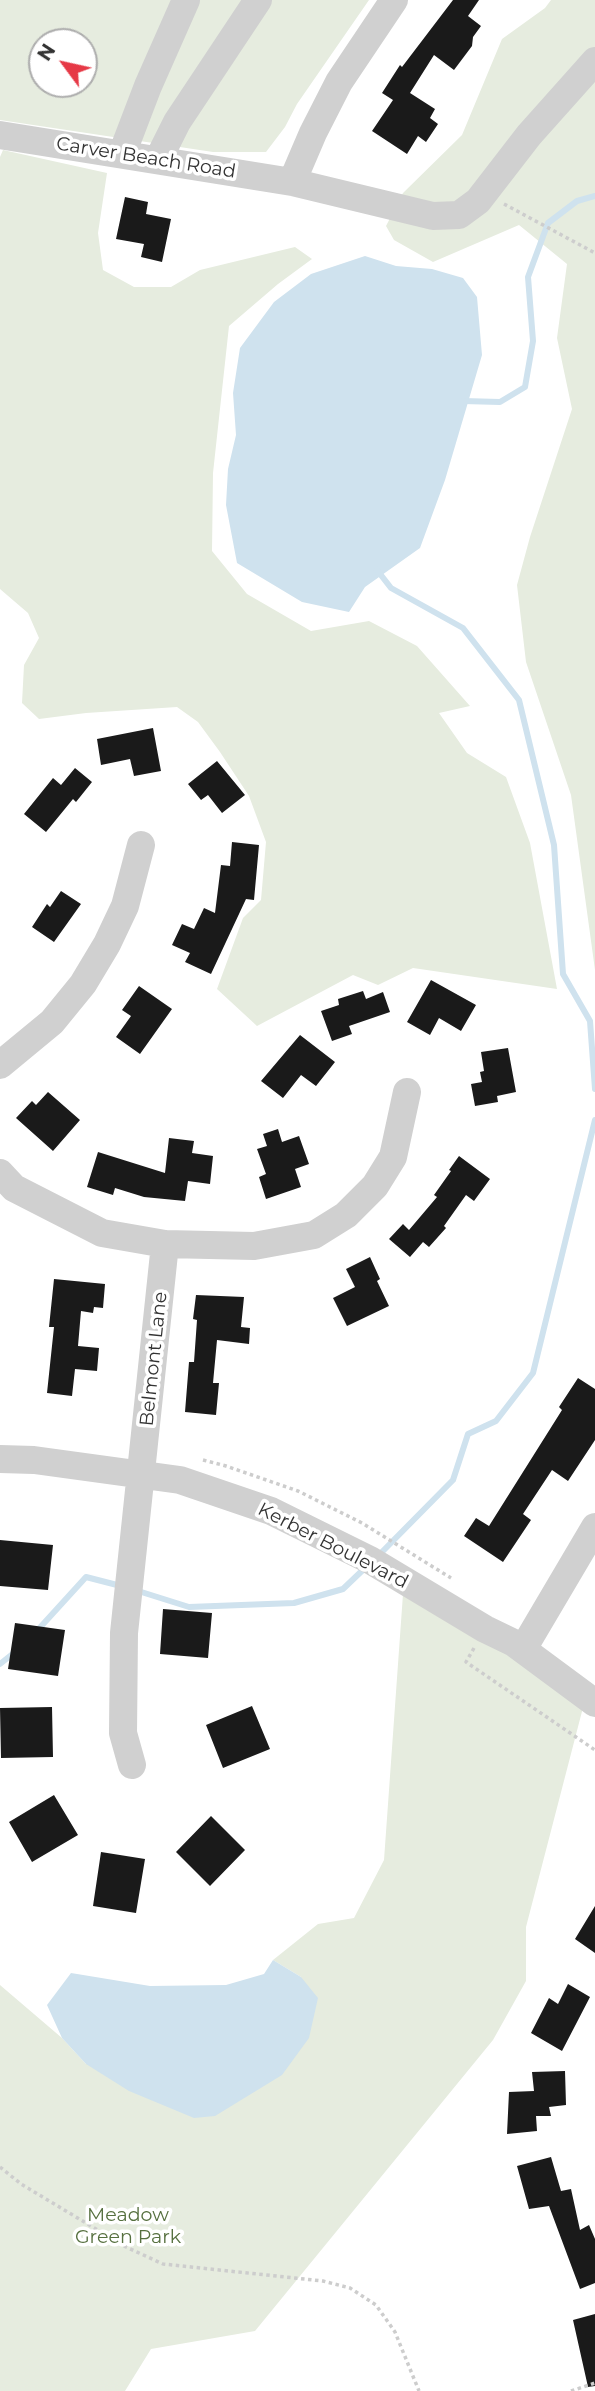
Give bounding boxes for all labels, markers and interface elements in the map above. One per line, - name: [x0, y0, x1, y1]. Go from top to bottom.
- north arrow: [28, 28, 98, 98]
- text: N: [33, 40, 60, 65]
- street label: Carver Beach Road: [55, 133, 237, 183]
- street label: Belmont Lane: [136, 1291, 172, 1427]
- street label: Kerber Boulevard: [254, 1498, 412, 1594]
- park label: Meadow Green Park: [75, 2204, 181, 2248]

